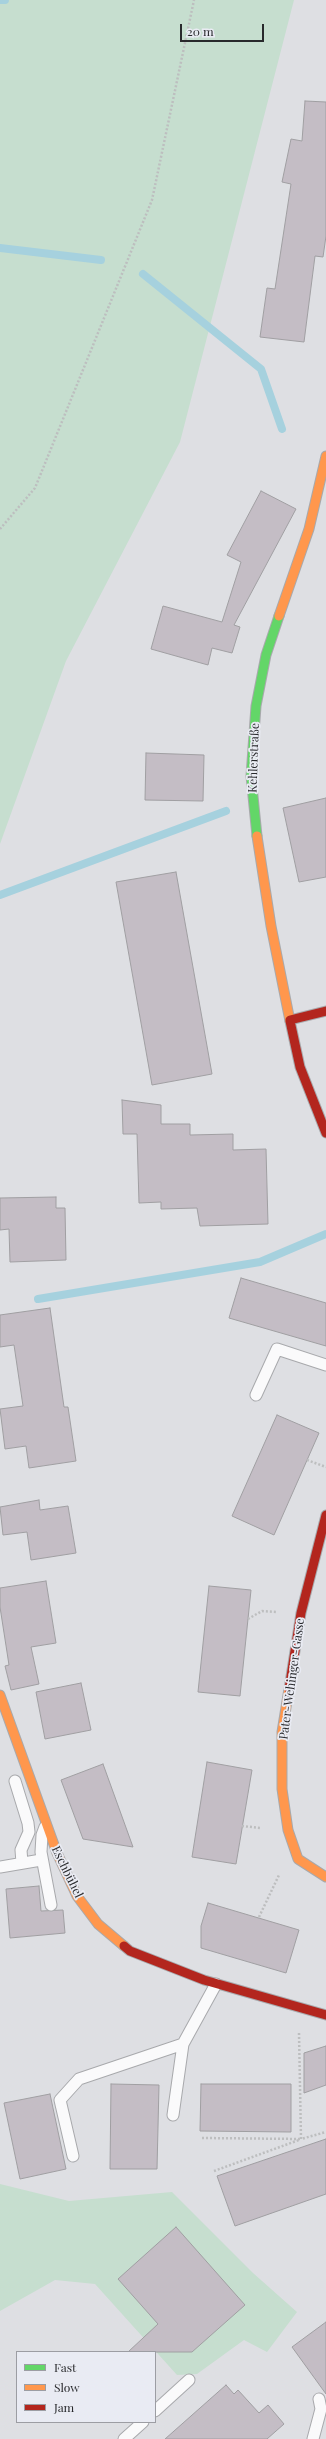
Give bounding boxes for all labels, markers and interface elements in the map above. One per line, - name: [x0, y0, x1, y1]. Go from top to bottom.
- scale bar: [182, 16, 266, 42]
- text: 20 m: [187, 23, 214, 39]
- street label: Kehlerstraße: [246, 723, 262, 793]
- street label: Pater-Wehinger-Gasse: [276, 1617, 308, 1741]
- street label: Eschbühel: [48, 1844, 86, 1900]
- legend: [16, 2351, 156, 2423]
- text: Fast: [54, 2359, 76, 2375]
- text: Slow: [54, 2379, 80, 2395]
- text: Jam: [54, 2399, 74, 2415]

